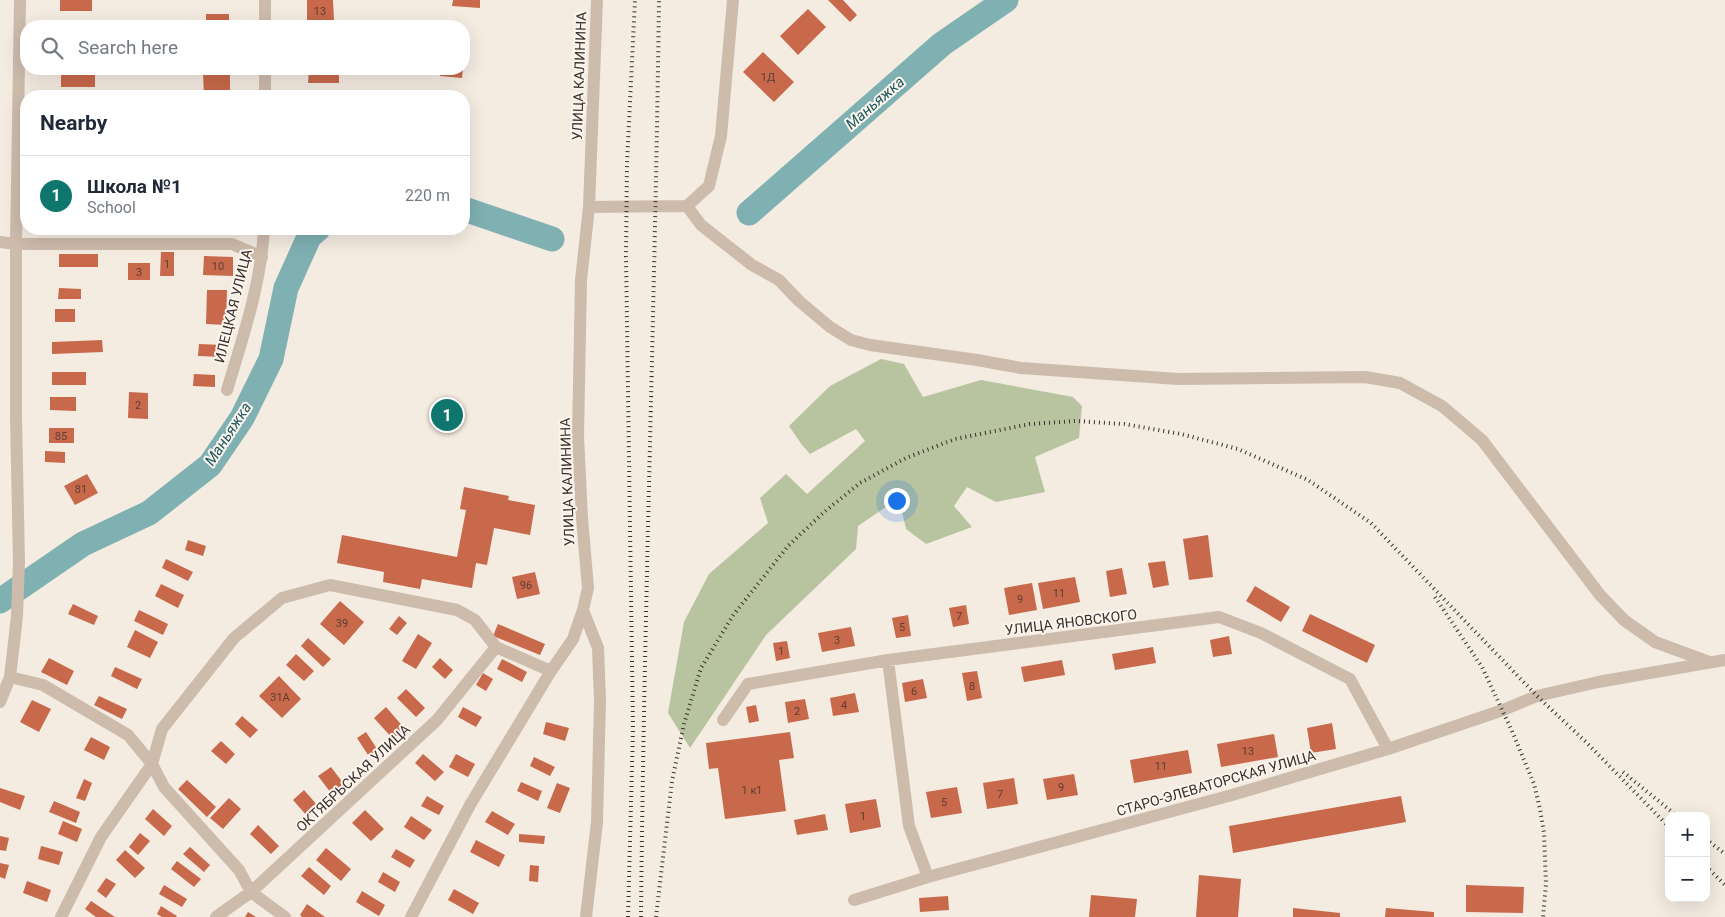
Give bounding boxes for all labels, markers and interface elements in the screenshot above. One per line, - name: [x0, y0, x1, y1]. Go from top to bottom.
- house number: 13: [314, 5, 326, 18]
- street label: УЛИЦА КАЛИНИНА: [569, 11, 589, 141]
- search box: [20, 20, 470, 75]
- icon: search: [38, 34, 66, 62]
- text: Search here: [78, 36, 178, 59]
- house number: 1Д: [761, 71, 775, 84]
- water label: Маньяжка: [842, 73, 908, 133]
- text: Nearby: [40, 111, 107, 135]
- text: Школа №1: [87, 175, 182, 198]
- text: 1: [51, 186, 61, 205]
- text: 220 m: [405, 186, 450, 205]
- text: School: [87, 198, 136, 217]
- street label: ИЛЕЦКАЯ УЛИЦА: [211, 248, 255, 364]
- house number: 1: [164, 258, 170, 271]
- house number: 10: [212, 260, 224, 273]
- house number: 3: [136, 266, 142, 279]
- pin: 1: [431, 396, 463, 434]
- house number: 2: [135, 399, 141, 412]
- water label: Маньяжка: [201, 399, 255, 469]
- street label: УЛИЦА КАЛИНИНА: [557, 417, 577, 547]
- house number: 85: [55, 430, 67, 443]
- house number: 81: [75, 483, 87, 496]
- your location: [884, 488, 910, 514]
- house number: 96: [520, 579, 532, 592]
- house number: 11: [1053, 587, 1065, 600]
- house number: 9: [1017, 593, 1023, 606]
- street label: УЛИЦА ЯНОВСКОГО: [1004, 606, 1138, 638]
- house number: 7: [956, 610, 962, 623]
- house number: 39: [336, 617, 348, 630]
- house number: 5: [899, 621, 905, 634]
- house number: 3: [834, 634, 840, 647]
- house number: 1: [778, 645, 784, 658]
- house number: 8: [969, 680, 975, 693]
- house number: 6: [911, 685, 917, 698]
- house number: 31А: [270, 691, 291, 704]
- house number: 4: [841, 699, 847, 712]
- house number: 2: [794, 705, 800, 718]
- street label: ОКТЯБРЬСКАЯ УЛИЦА: [293, 721, 413, 835]
- house number: 13: [1242, 745, 1254, 758]
- street label: СТАРО-ЭЛЕВАТОРСКАЯ УЛИЦА: [1115, 747, 1317, 819]
- house number: 11: [1155, 760, 1167, 773]
- house number: 9: [1058, 781, 1064, 794]
- house number: 1 к1: [741, 784, 763, 797]
- house number: 7: [997, 788, 1003, 801]
- house number: 5: [941, 796, 947, 809]
- house number: 1: [860, 810, 866, 823]
- map controls: [1665, 812, 1710, 902]
- button: +: [1665, 812, 1710, 857]
- button: −: [1665, 857, 1710, 902]

